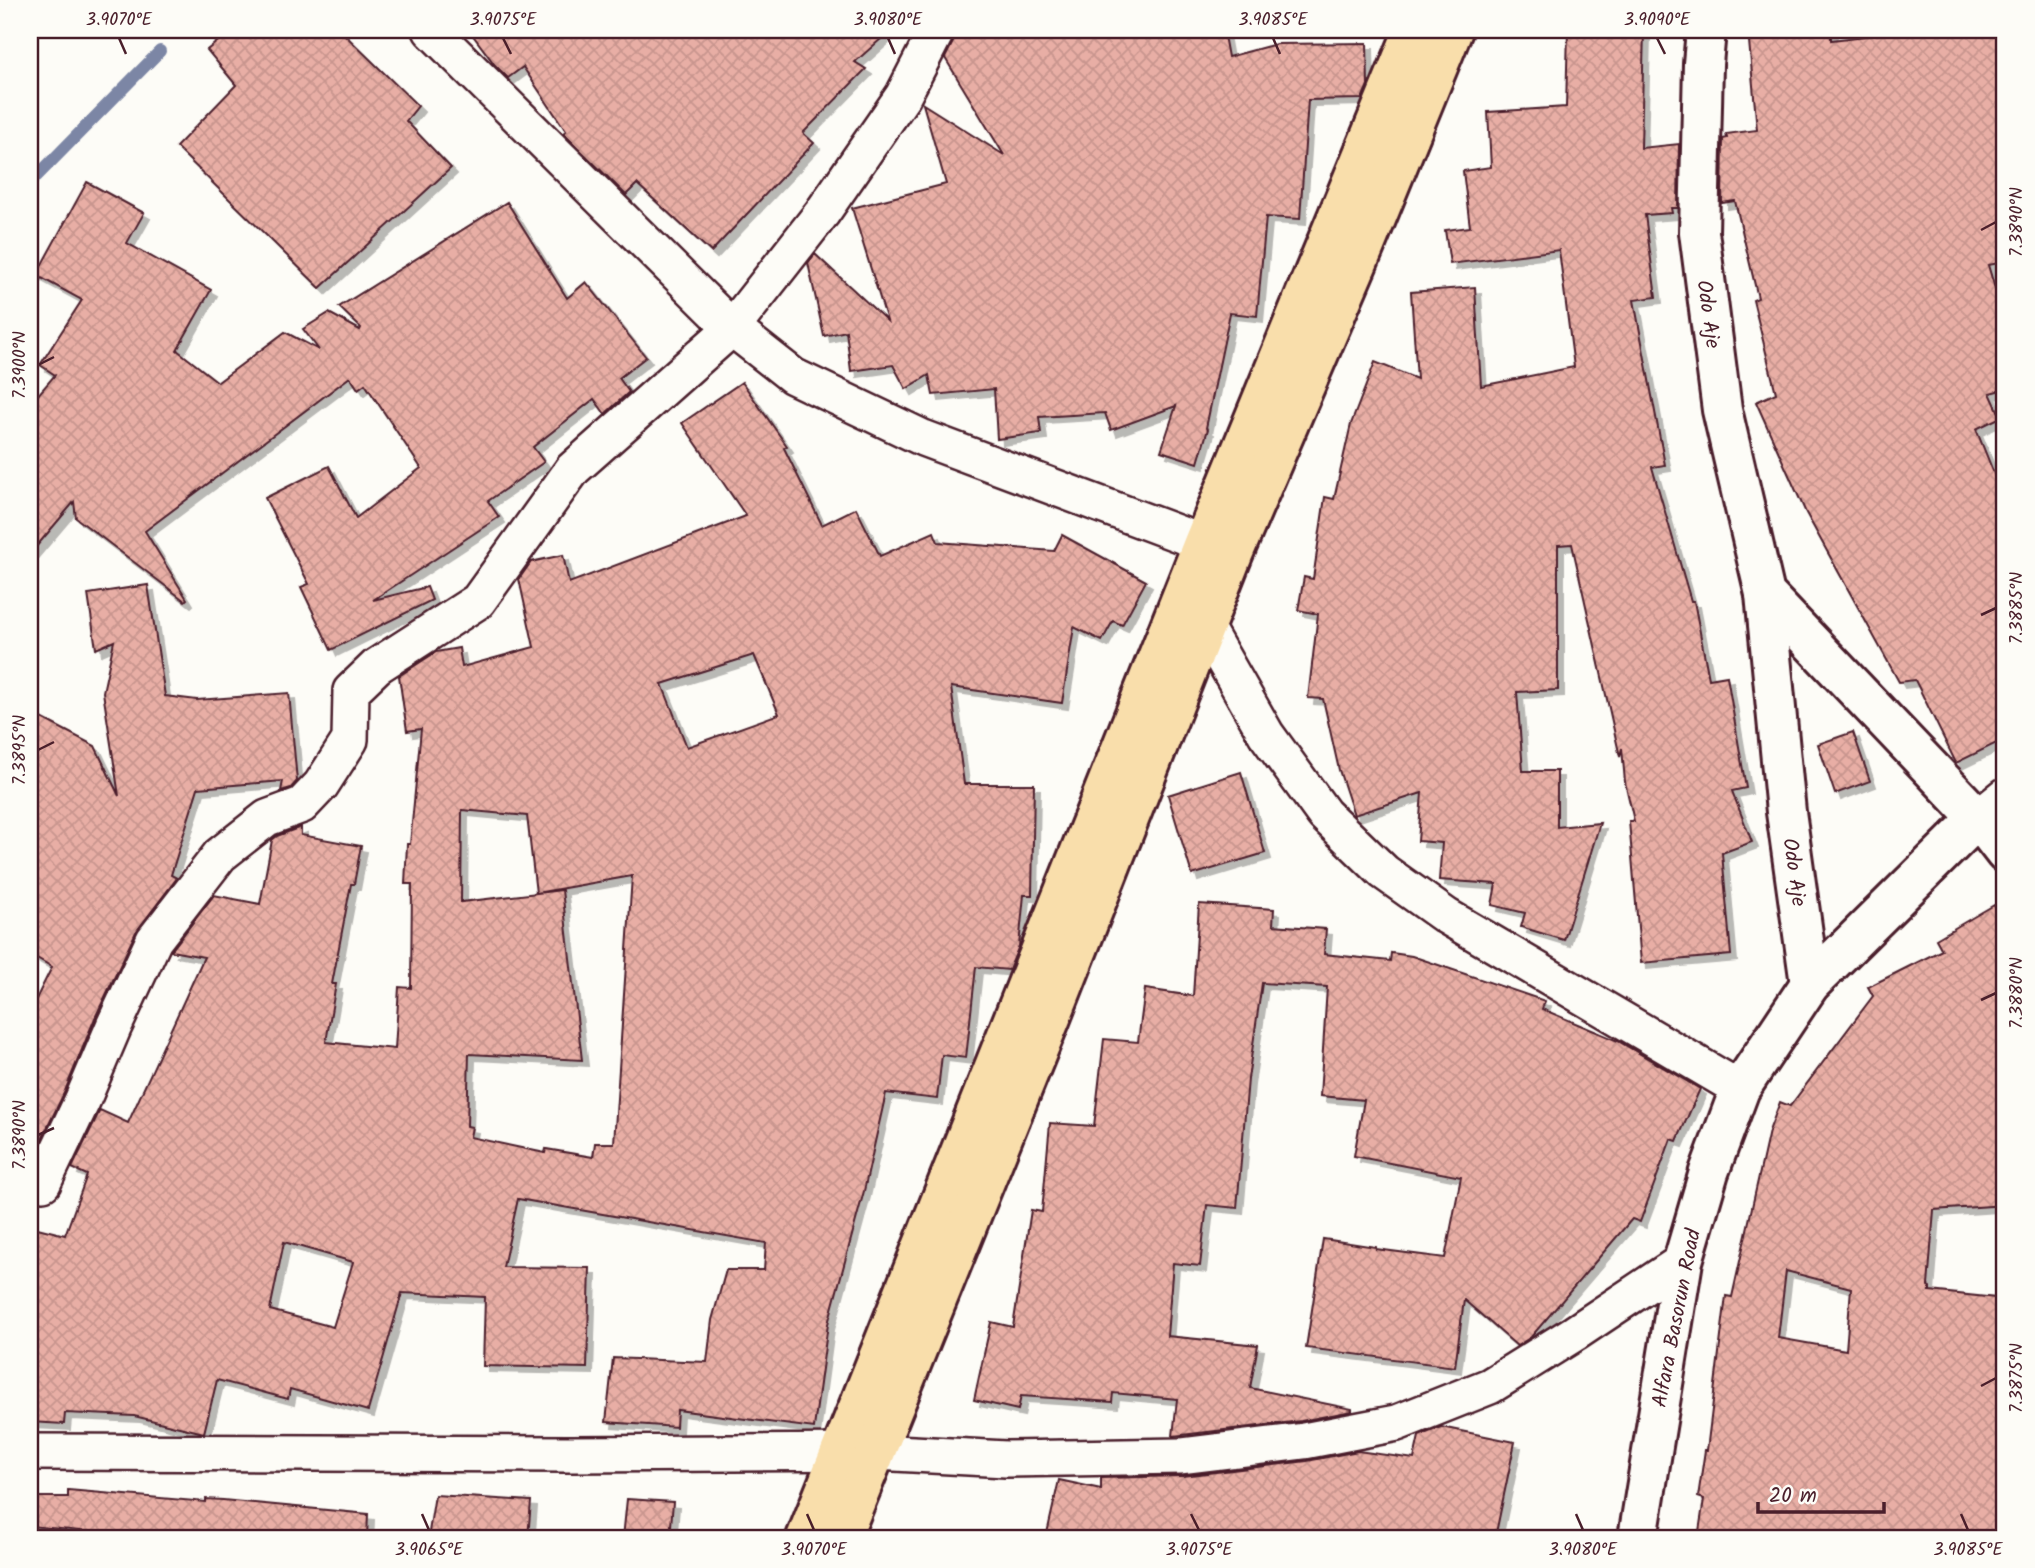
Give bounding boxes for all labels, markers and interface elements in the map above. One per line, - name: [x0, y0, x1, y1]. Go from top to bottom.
- text: 3.9070°E: [86, 6, 153, 35]
- text: 3.9075°E: [470, 6, 537, 35]
- text: 3.9080°E: [854, 6, 923, 35]
- text: 3.9085°E: [1238, 6, 1308, 35]
- text: 3.9090°E: [1624, 6, 1691, 35]
- text: 7.3890°N: [2003, 187, 2032, 257]
- street label: Odo Aje: [1686, 278, 1729, 351]
- text: 7.3900°N: [6, 331, 35, 399]
- text: 7.3885°N: [2003, 572, 2032, 644]
- text: 7.3895°N: [6, 715, 35, 785]
- street label: Odo Aje: [1772, 836, 1815, 909]
- text: 7.3880°N: [2003, 957, 2032, 1029]
- text: 7.3890°N: [6, 1100, 35, 1170]
- street label: Alfara Basorun Road: [1644, 1226, 1711, 1410]
- text: 7.3875°N: [2003, 1343, 2032, 1413]
- scale bar: [1758, 1470, 1884, 1514]
- text: 20 m: [1769, 1480, 1817, 1513]
- text: 3.9065°E: [395, 1536, 464, 1565]
- text: 3.9070°E: [781, 1536, 848, 1565]
- text: 3.9075°E: [1166, 1536, 1233, 1565]
- text: 3.9080°E: [1549, 1536, 1618, 1565]
- text: 3.9085°E: [1933, 1536, 2003, 1565]

